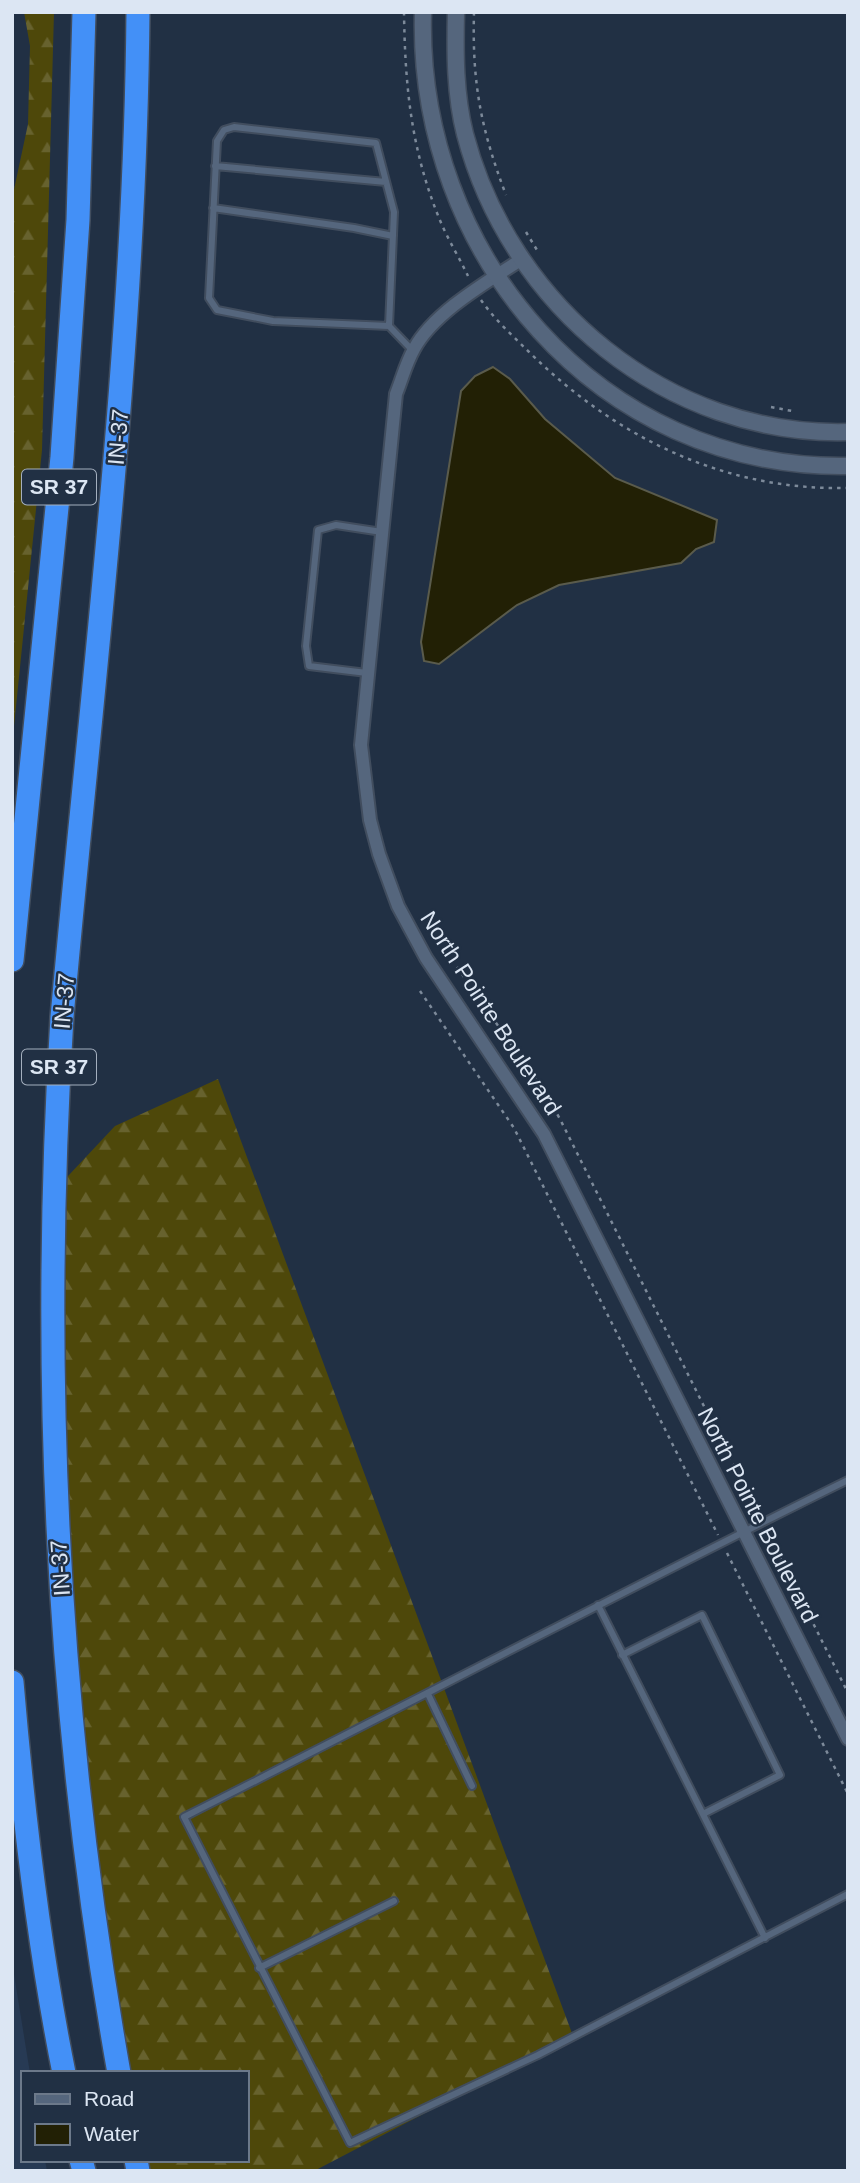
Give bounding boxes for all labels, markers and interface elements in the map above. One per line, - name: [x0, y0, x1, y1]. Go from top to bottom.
- street label: IN-37: [103, 408, 133, 466]
- road number: SR 37: [22, 470, 96, 504]
- street label: North Pointe Boulevard: [415, 906, 567, 1120]
- street label: IN-37: [49, 972, 79, 1030]
- road number: SR 37: [22, 1050, 96, 1084]
- street label: North Pointe Boulevard: [692, 1403, 824, 1627]
- street label: IN-37: [45, 1539, 75, 1597]
- legend: [21, 2071, 248, 2162]
- text: Road: [84, 2087, 134, 2110]
- text: Water: [84, 2122, 139, 2145]

